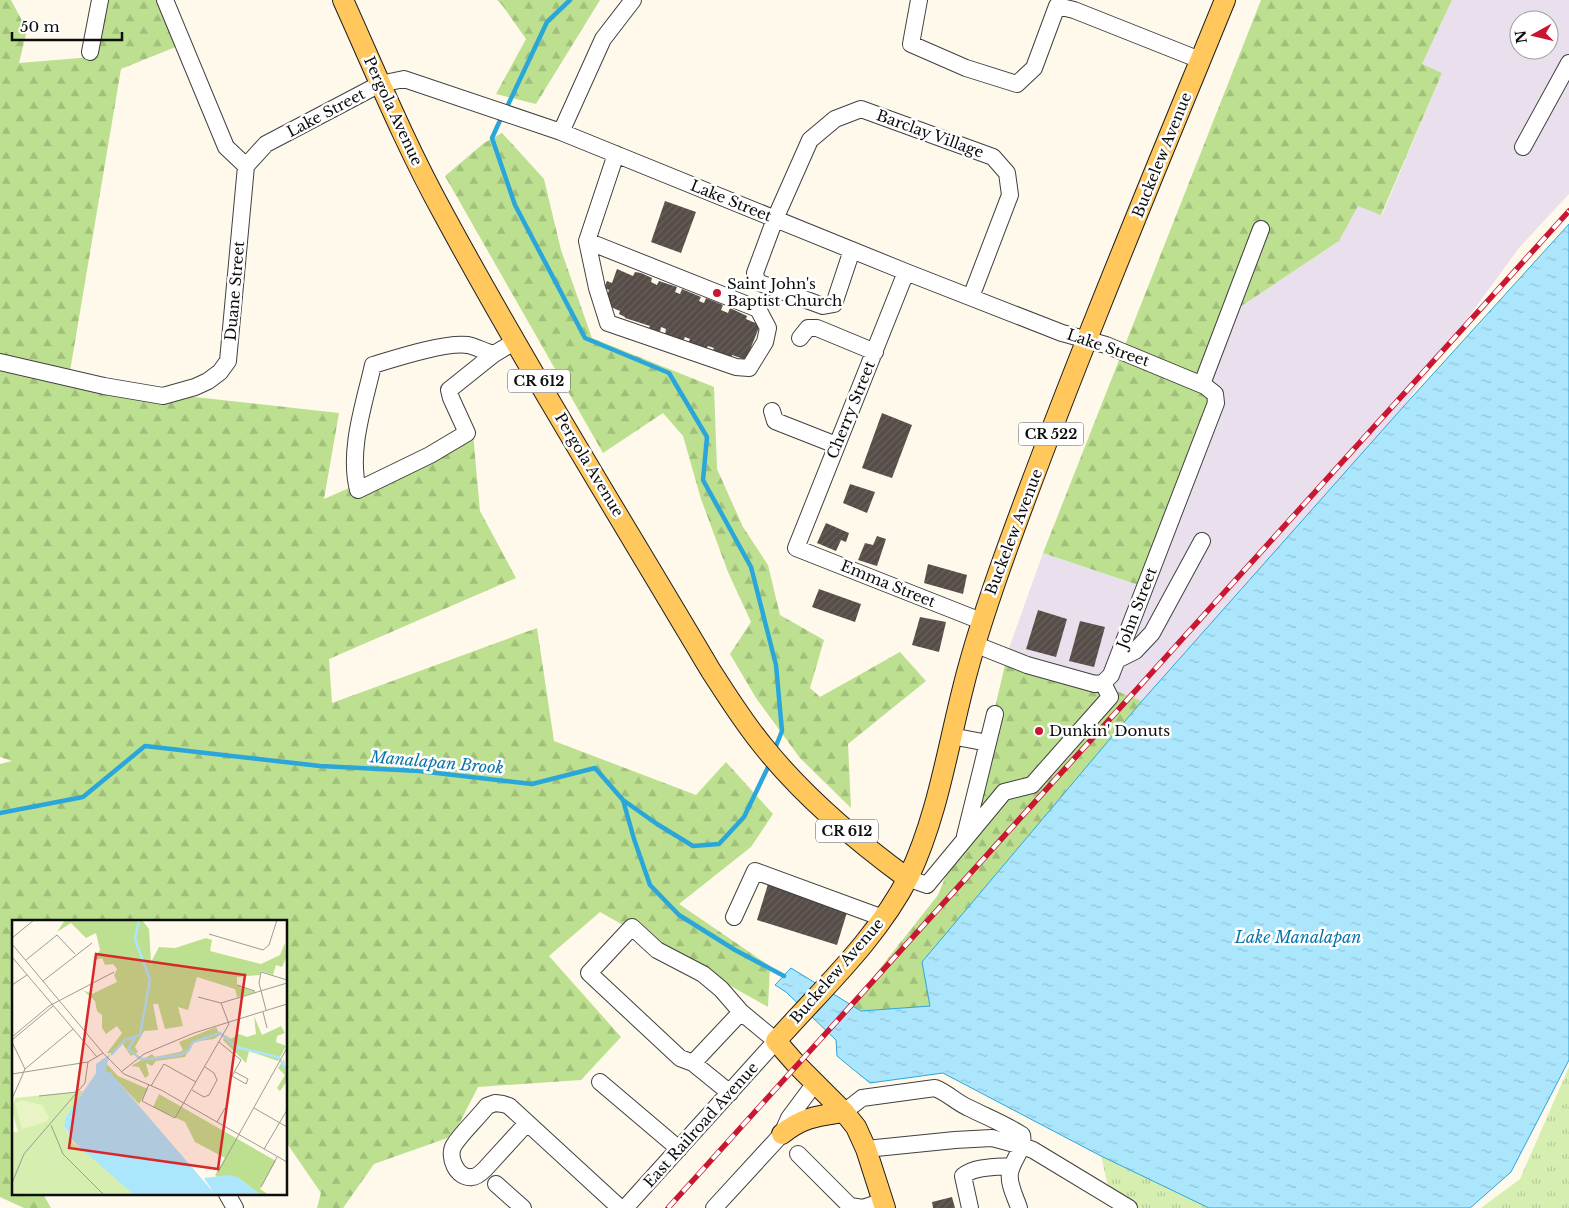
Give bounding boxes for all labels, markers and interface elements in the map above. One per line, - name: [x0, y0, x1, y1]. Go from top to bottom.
- scale bar: [12, 10, 122, 42]
- north arrow: [1509, 10, 1559, 60]
- text: 50 m: [20, 17, 60, 36]
- text: N: [1511, 29, 1531, 45]
- street label: Pergola Avenue: [360, 53, 427, 168]
- street label: Lake Street: [283, 84, 368, 141]
- street label: Buckelew Avenue: [1128, 89, 1195, 220]
- street label: Barclay Village: [874, 105, 986, 162]
- street label: Lake Street: [688, 176, 775, 226]
- street label: Duane Street: [221, 240, 248, 342]
- place label: Saint John's Baptist Church: [727, 274, 842, 310]
- marker: Saint John's Baptist Church: [711, 287, 723, 299]
- street label: Lake Street: [1064, 325, 1152, 371]
- street label: Cherry Street: [822, 358, 879, 462]
- road number: CR 612: [508, 370, 570, 392]
- street label: Pergola Avenue: [551, 409, 628, 520]
- road number: CR 522: [1018, 422, 1084, 446]
- street label: Buckelew Avenue: [981, 466, 1046, 597]
- street label: Emma Street: [838, 556, 939, 611]
- street label: John Street: [1112, 564, 1161, 653]
- place label: Dunkin' Donuts: [1049, 721, 1170, 740]
- marker: Dunkin' Donuts: [1033, 725, 1045, 737]
- water label: Manalapan Brook: [368, 746, 505, 778]
- road number: CR 612: [816, 819, 878, 842]
- street label: Buckelew Avenue: [786, 914, 888, 1027]
- inset map: [12, 920, 288, 1196]
- water label: Lake Manalapan: [1234, 927, 1361, 947]
- street label: East Railroad Avenue: [639, 1058, 762, 1191]

